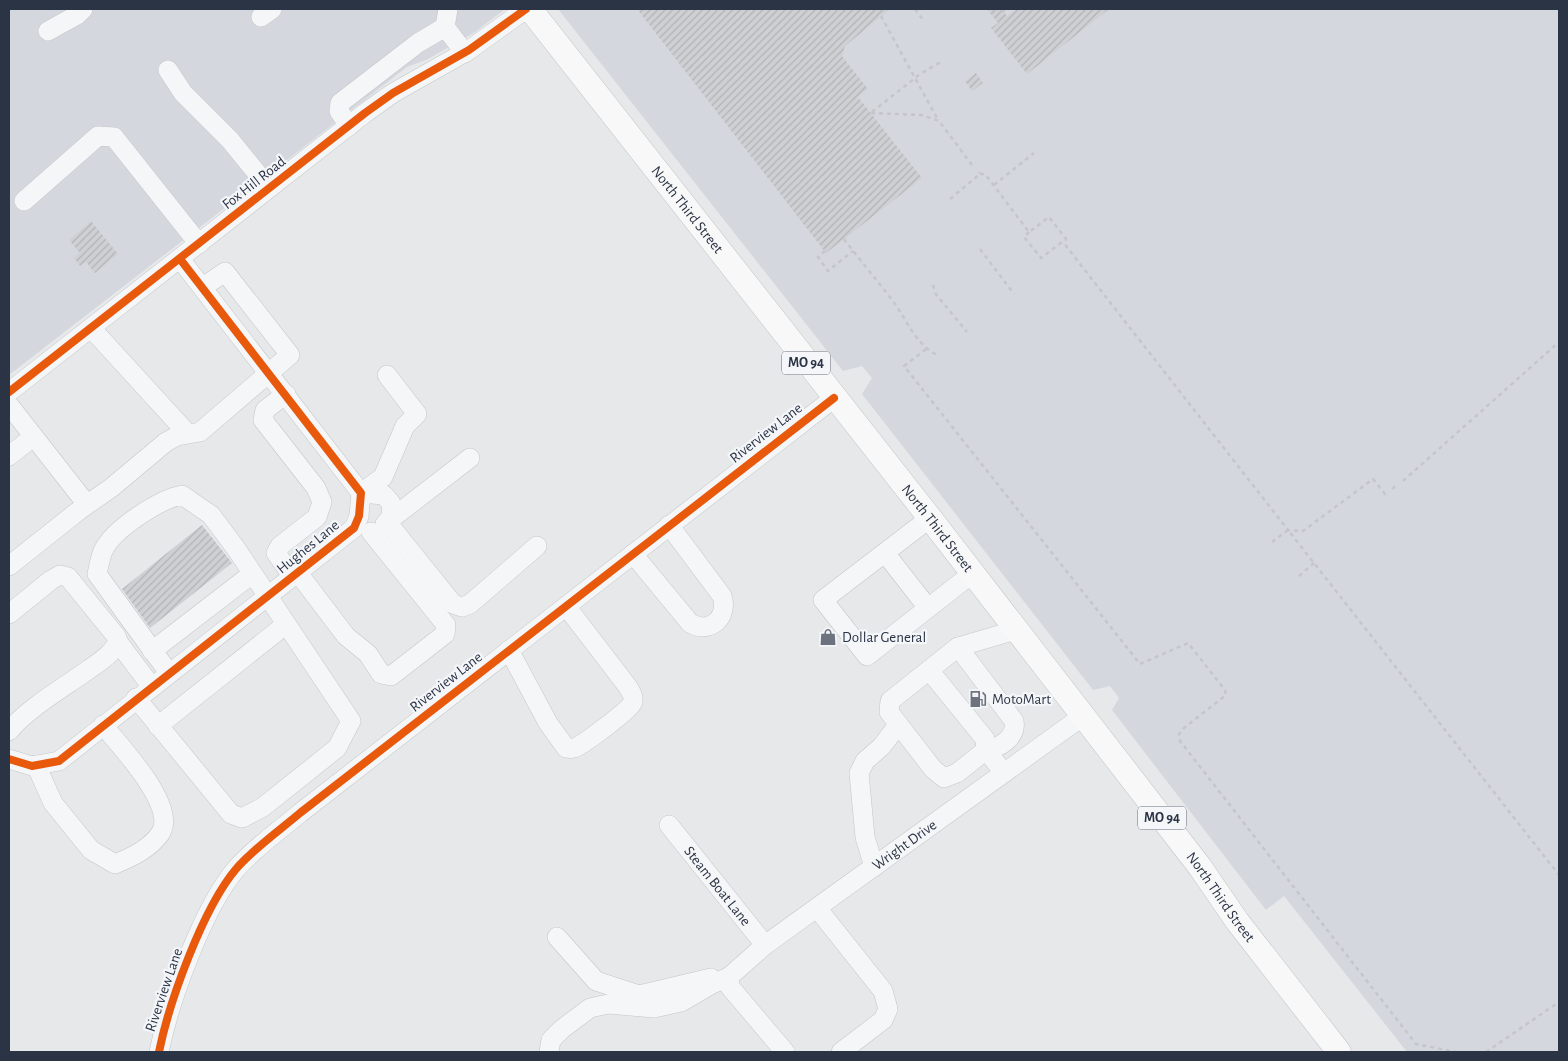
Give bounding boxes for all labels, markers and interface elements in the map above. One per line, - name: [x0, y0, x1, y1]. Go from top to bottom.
- street label: Fox Hill Road: [220, 154, 289, 212]
- street label: North Third Street: [649, 163, 726, 256]
- road number: MO 94: [782, 352, 830, 374]
- street label: Riverview Lane: [727, 400, 805, 466]
- street label: North Third Street: [899, 482, 976, 575]
- street label: Hughes Lane: [274, 517, 342, 577]
- shop icon: Dollar General: [818, 627, 838, 647]
- place label: Dollar General: [842, 630, 926, 645]
- street label: Riverview Lane: [407, 649, 485, 715]
- fuel station icon: MotoMart: [968, 689, 988, 709]
- place label: MotoMart: [992, 692, 1051, 707]
- road number: MO 94: [1138, 806, 1186, 830]
- street label: Wright Drive: [869, 817, 939, 873]
- street label: Steam Boat Lane: [682, 843, 754, 929]
- street label: North Third Street: [1184, 849, 1258, 945]
- street label: Riverview Lane: [143, 946, 185, 1034]

